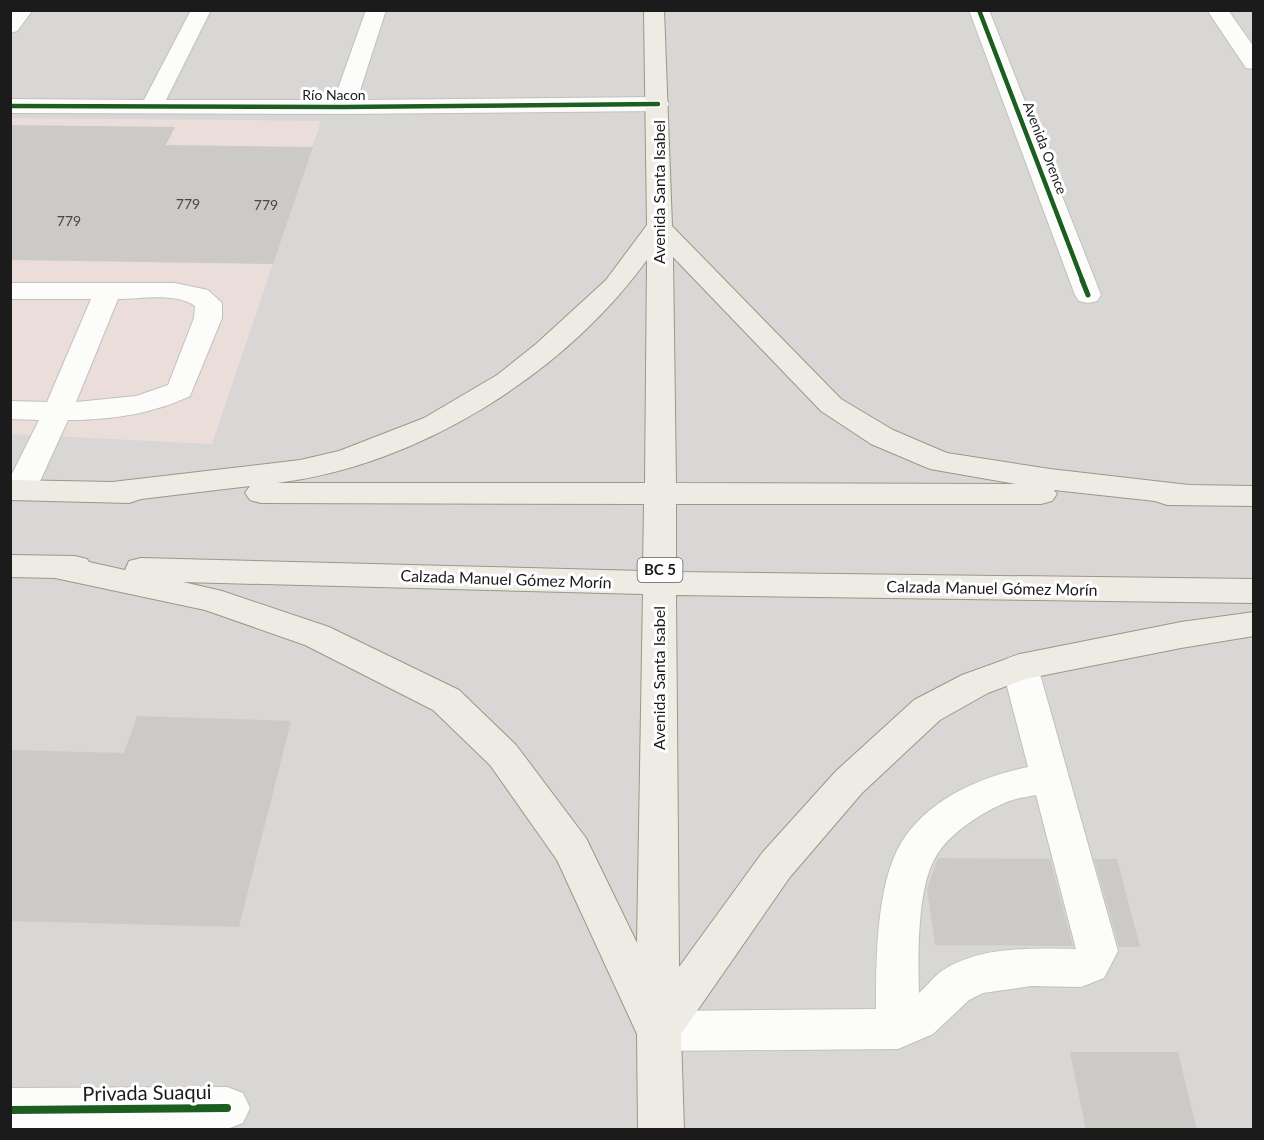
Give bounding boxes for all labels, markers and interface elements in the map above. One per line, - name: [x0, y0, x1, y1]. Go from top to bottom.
- street label: Río Nacon: [302, 86, 366, 103]
- street label: Avenida Orence: [1020, 99, 1071, 197]
- street label: Avenida Santa Isabel: [649, 120, 668, 264]
- house number: 779: [176, 195, 200, 212]
- house number: 779: [254, 196, 278, 213]
- house number: 779: [57, 212, 81, 229]
- road number: BC 5: [638, 558, 682, 582]
- street label: Calzada Manuel Gómez Morín: [400, 565, 612, 592]
- street label: Calzada Manuel Gómez Morín: [886, 576, 1098, 599]
- street label: Avenida Santa Isabel: [649, 606, 668, 750]
- street label: Privada Suaqui: [82, 1079, 212, 1105]

